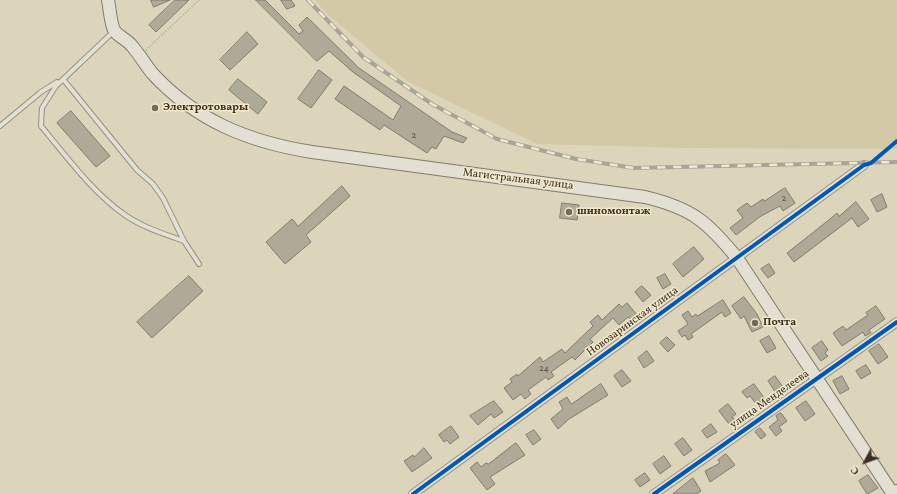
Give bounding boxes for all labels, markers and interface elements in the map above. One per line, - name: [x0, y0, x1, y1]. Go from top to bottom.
- place label: Электротовары: [163, 101, 248, 115]
- marker: Электротовары: [150, 103, 160, 113]
- house number: 2: [412, 131, 416, 141]
- street label: Магистральная улица: [462, 167, 574, 193]
- house number: 2: [782, 194, 786, 204]
- place label: шиномонтаж: [577, 205, 650, 219]
- marker: шиномонтаж: [564, 207, 574, 217]
- street label: Новозаринская улица: [585, 284, 681, 360]
- place label: Почта: [763, 316, 796, 330]
- marker: Почта: [750, 318, 760, 328]
- house number: 24: [539, 364, 549, 374]
- street label: улица Менделеева: [728, 368, 812, 432]
- north arrow: [845, 442, 885, 482]
- text: С: [848, 463, 864, 478]

